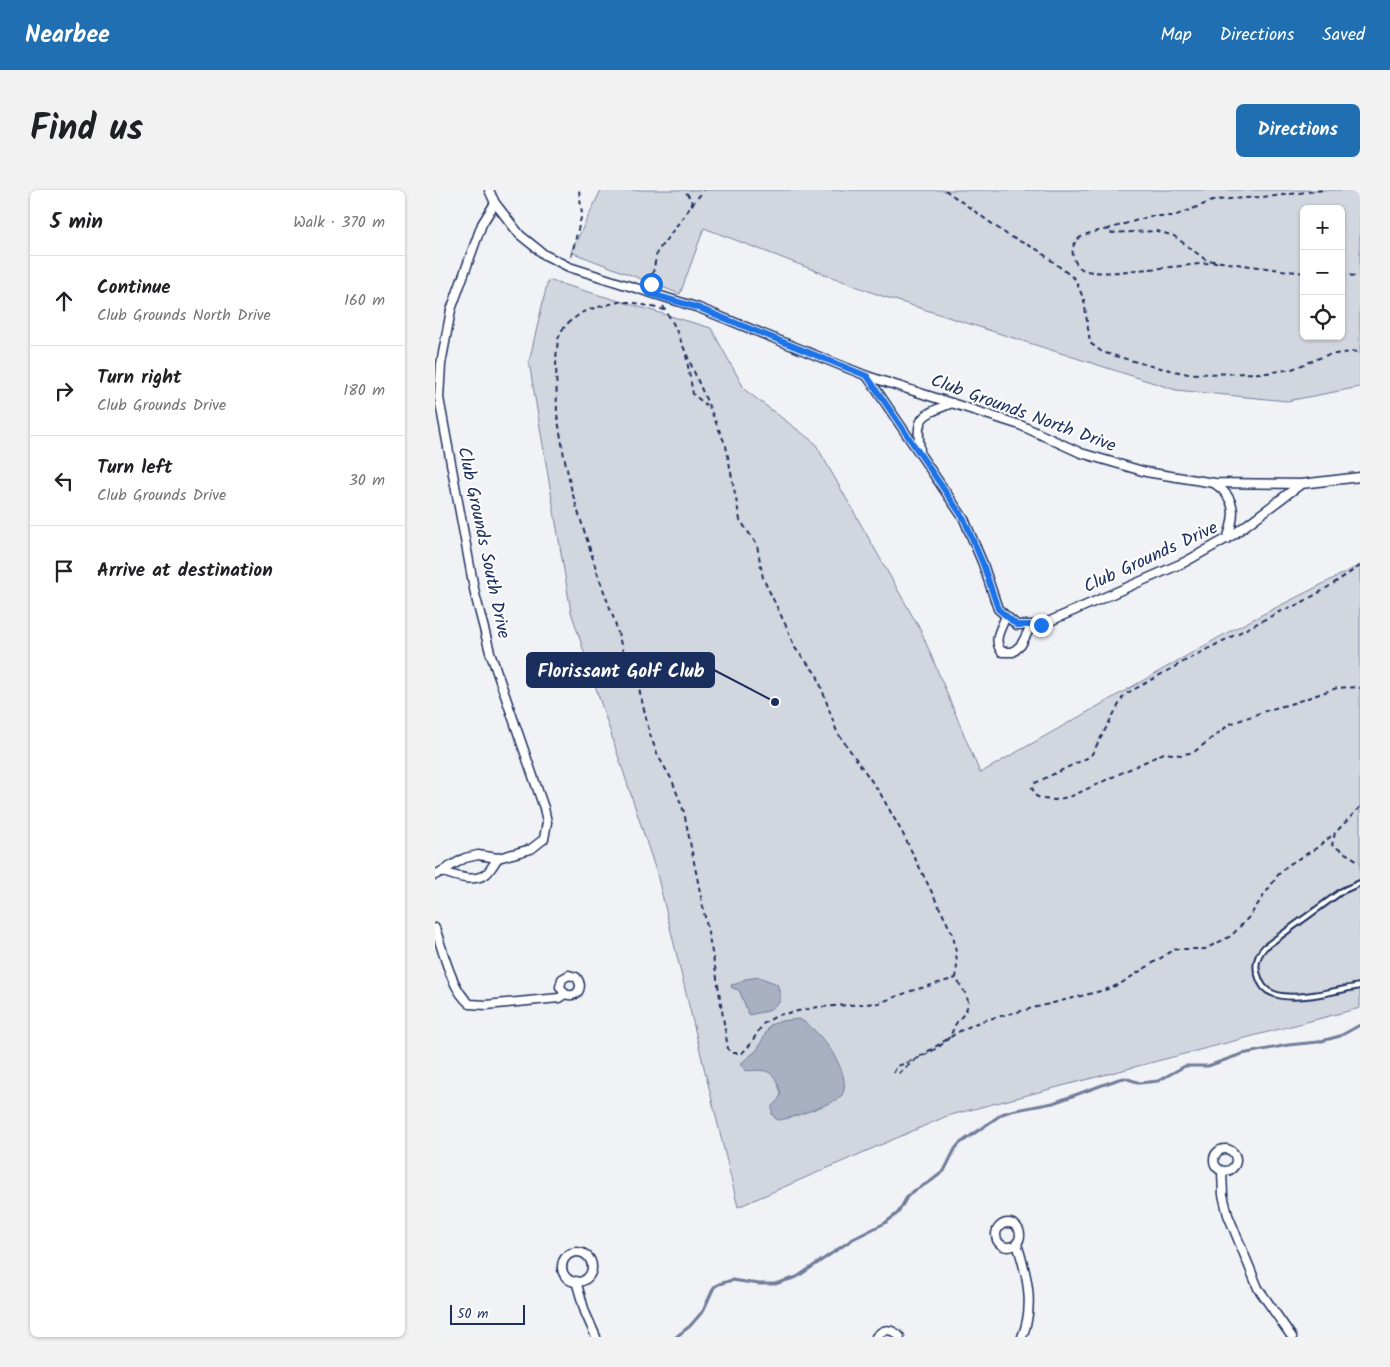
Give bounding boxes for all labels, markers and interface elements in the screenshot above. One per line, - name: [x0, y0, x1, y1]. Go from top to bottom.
- text: Nearbee: [25, 16, 110, 55]
- text: Map: [1160, 21, 1192, 50]
- text: Directions: [1220, 21, 1294, 50]
- text: Saved: [1322, 21, 1365, 50]
- text: Find us: [30, 102, 143, 158]
- button: Directions: [1236, 104, 1360, 157]
- map controls: [1300, 205, 1345, 340]
- button: +: [1300, 205, 1345, 250]
- text: 5 min: [50, 206, 103, 239]
- text: Walk · 370 m: [293, 210, 385, 235]
- button: −: [1300, 250, 1345, 295]
- text: Continue: [97, 273, 170, 303]
- route start: [640, 273, 663, 296]
- icon: ahead: [50, 287, 78, 315]
- text: 160 m: [344, 288, 385, 313]
- button: locate: [1300, 295, 1345, 340]
- text: Club Grounds North Drive: [97, 303, 271, 328]
- text: Turn right: [97, 363, 182, 393]
- street label: Club Grounds North Drive: [926, 367, 1120, 461]
- icon: right: [50, 377, 78, 405]
- text: 180 m: [343, 378, 385, 403]
- text: Club Grounds Drive: [97, 393, 226, 418]
- street label: Club Grounds South Drive: [448, 444, 518, 642]
- text: Turn left: [97, 453, 172, 483]
- icon: left: [50, 467, 78, 495]
- text: 30 m: [349, 468, 385, 493]
- text: Club Grounds Drive: [97, 483, 226, 508]
- street label: Club Grounds Drive: [1079, 514, 1223, 602]
- text: Arrive at destination: [97, 556, 273, 586]
- icon: arrive: [50, 557, 78, 585]
- route end: [1030, 614, 1053, 637]
- callout: Florissant Golf Club: [527, 653, 714, 687]
- text: Florissant Golf Club: [537, 657, 705, 687]
- scale bar: [450, 1302, 525, 1325]
- text: 50 m: [457, 1303, 488, 1325]

